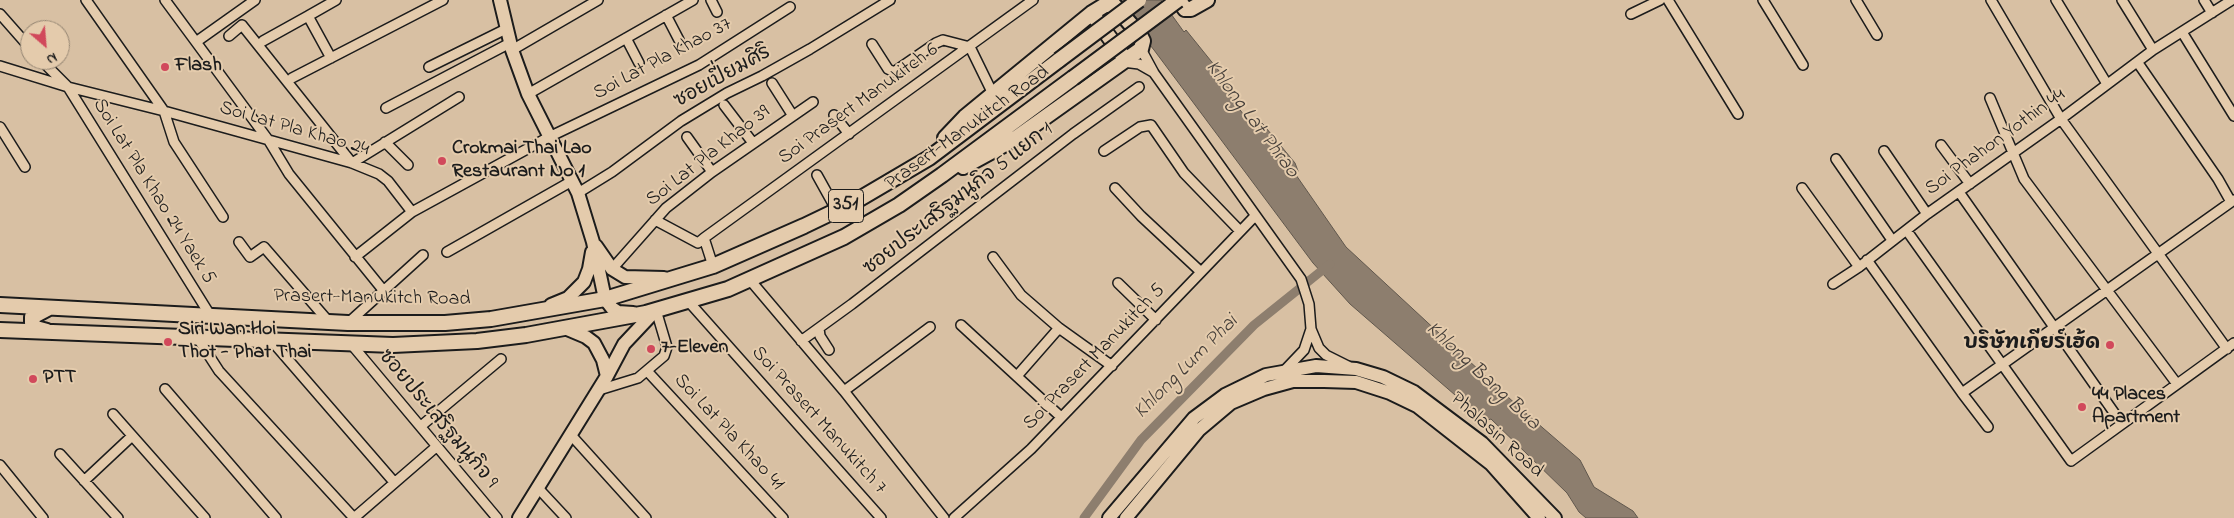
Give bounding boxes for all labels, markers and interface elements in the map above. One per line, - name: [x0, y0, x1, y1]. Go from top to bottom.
- street label: Soi Lat Pla Khao 37: [590, 13, 736, 107]
- north arrow: [20, 20, 70, 70]
- street label: Soi Prasert Manukitch 6: [774, 39, 944, 171]
- street label: ซอยเปี่ยมศิริ: [671, 42, 775, 114]
- text: N: [43, 46, 61, 69]
- place label: Flash: [175, 55, 222, 79]
- water label: Khlong Lat Phrao: [1199, 56, 1303, 184]
- marker: Flash: [159, 61, 171, 73]
- street label: Prasert-Manukitch Road: [881, 61, 1055, 197]
- street label: Soi Phahon Yothin 44: [1921, 84, 2071, 202]
- street label: Soi Lat Pla Khao 24 Yaek 5: [86, 95, 220, 289]
- street label: Soi Lat Pla Khao 24: [216, 97, 372, 163]
- street label: Soi Lat Pla Khao 39: [642, 101, 776, 213]
- street label: ซอยประเสริฐมนูกิจ 5 แยก 1: [860, 119, 1058, 281]
- place label: Crokmai Thai Lao Restaurant No 1: [452, 138, 592, 185]
- marker: Crokmai Thai Lao Restaurant No 1: [436, 155, 448, 167]
- road number: 351: [828, 190, 864, 222]
- street label: Soi Prasert Manukitch 5: [1019, 280, 1171, 436]
- street label: Prasert-Manukitch Road: [273, 285, 471, 313]
- water label: Khlong Lum Phai: [1130, 311, 1244, 425]
- water label: Khlong Bang Bua: [1419, 317, 1545, 437]
- place label: Siri Wan Hoi Thot - Phat Thai: [178, 319, 311, 366]
- place label: บริษัทเกียร์เฮ้ด: [1964, 333, 2100, 357]
- marker: Siri Wan Hoi Thot - Phat Thai: [162, 336, 174, 348]
- place label: 7-Eleven: [661, 337, 728, 361]
- marker: บริษัทเกียร์เฮ้ด: [2104, 339, 2116, 351]
- street label: Soi Prasert Manukitch 7: [745, 342, 891, 500]
- marker: 7-Eleven: [645, 343, 657, 355]
- street label: ซอยประเสริฐมนูกิจ 9: [372, 346, 502, 494]
- place label: PTT: [43, 367, 76, 391]
- street label: Soi Lat Pla Khao 41: [668, 369, 788, 497]
- marker: PTT: [27, 373, 39, 385]
- place label: 44 Places Apartment: [2092, 384, 2180, 431]
- street label: Phalasin Road: [1445, 388, 1547, 484]
- marker: 44 Places Apartment: [2076, 401, 2088, 413]

